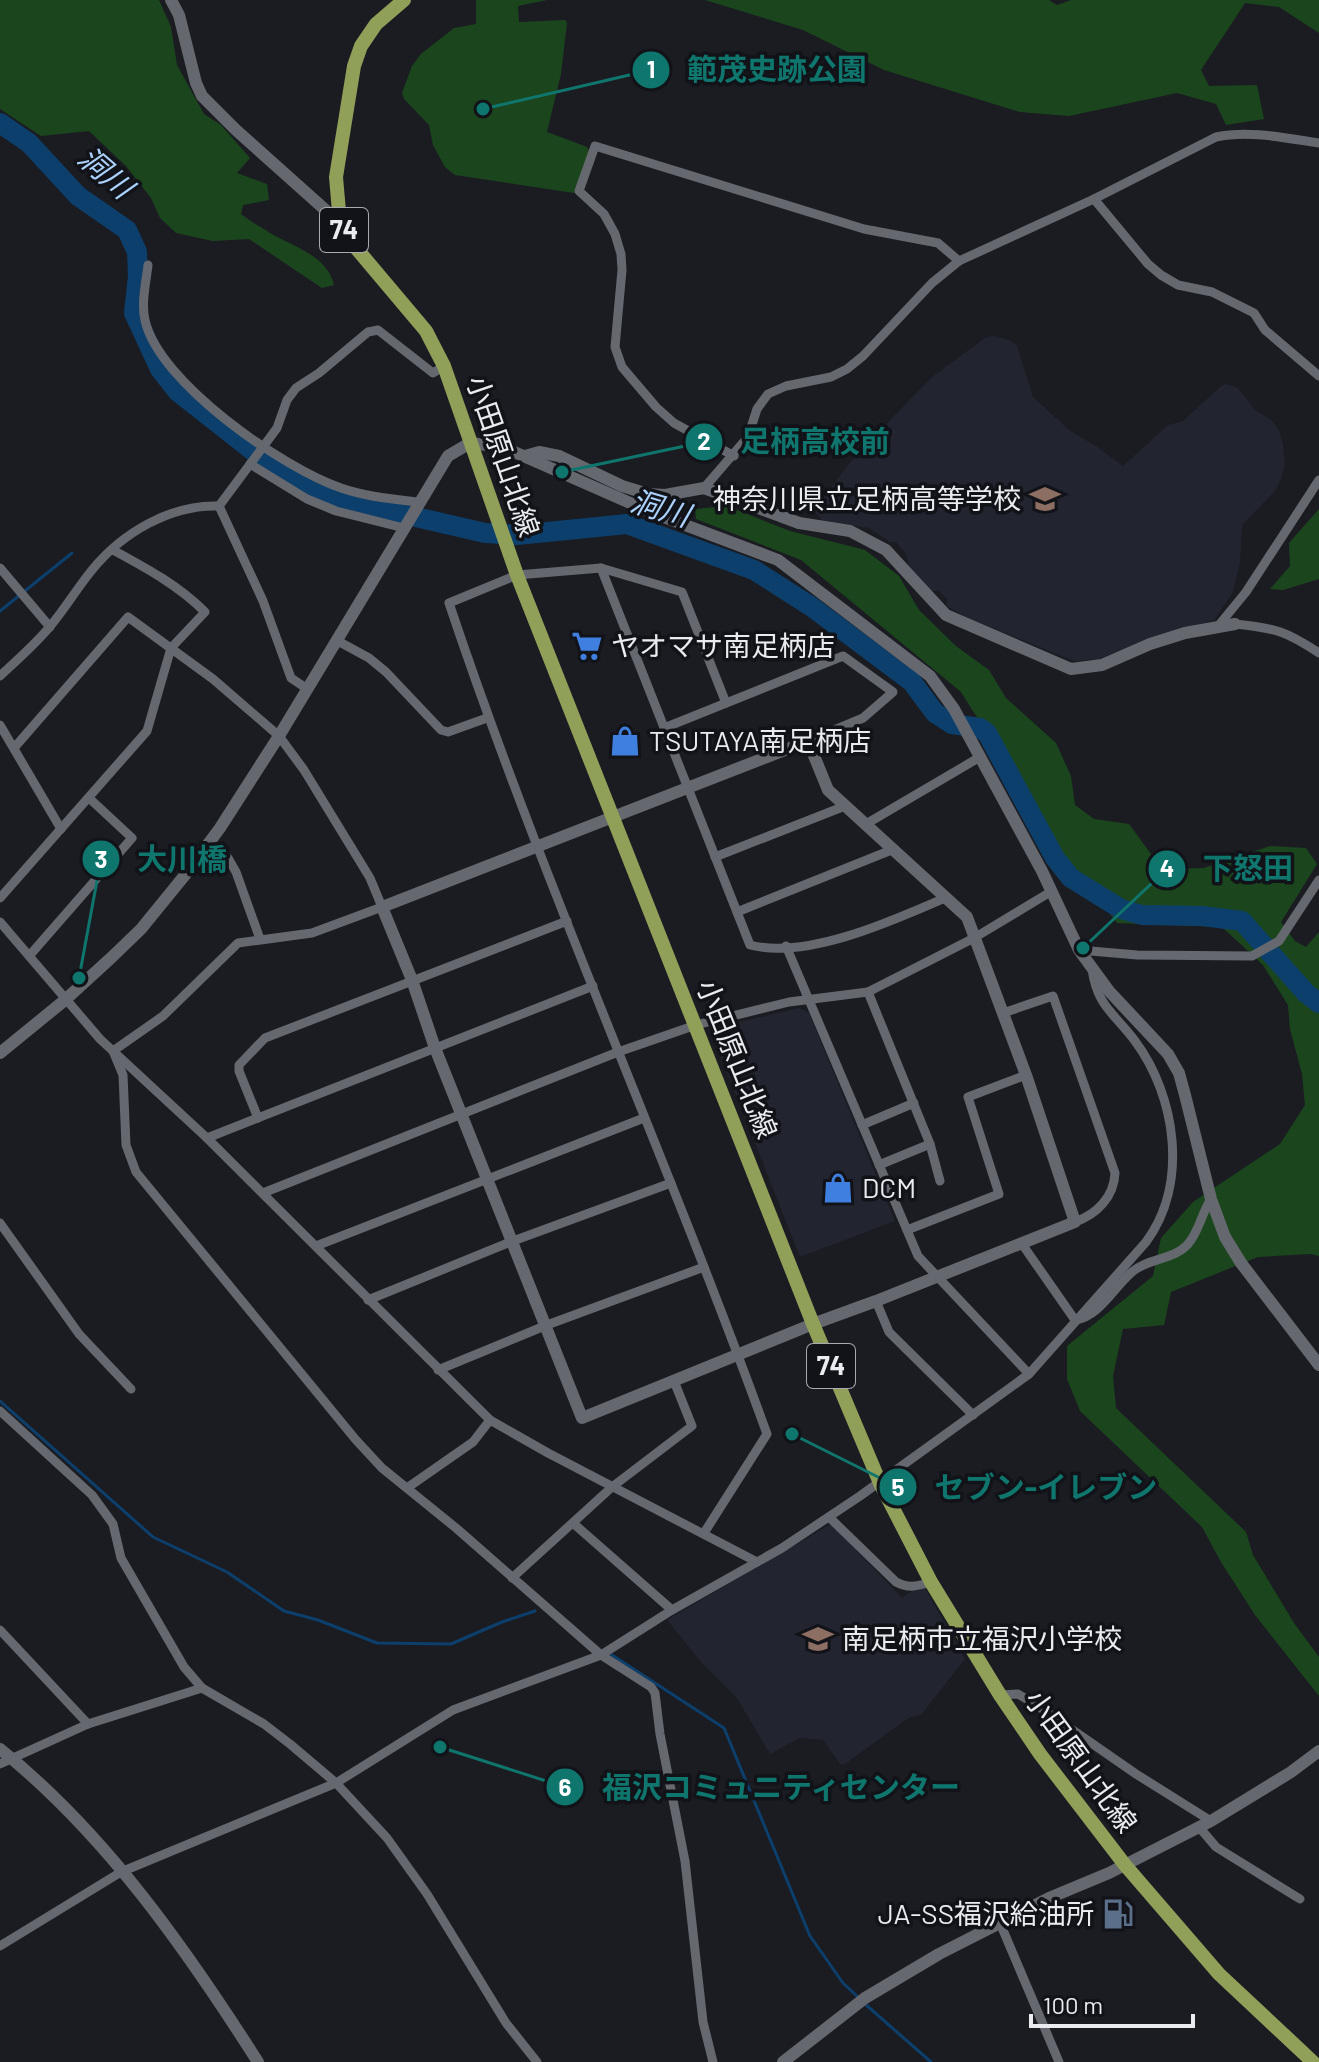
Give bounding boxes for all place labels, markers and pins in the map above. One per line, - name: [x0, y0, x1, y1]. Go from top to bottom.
- callout: 範茂史跡公園: [631, 43, 883, 97]
- callout: 足柄高校前: [684, 415, 906, 469]
- place label: 神奈川県立足柄高等学校: [713, 481, 1021, 515]
- school or university icon: 神奈川県立足柄高等学校: [1028, 482, 1062, 516]
- place label: ヤオマサ南足柄店: [611, 628, 835, 662]
- supermarket icon: ヤオマサ南足柄店: [570, 629, 604, 663]
- place label: TSUTAYA南足柄店: [649, 723, 871, 757]
- shop icon: TSUTAYA南足柄店: [608, 724, 642, 758]
- callout: 大川橋: [81, 832, 243, 886]
- callout: 下怒田: [1147, 842, 1309, 896]
- place label: DCM: [862, 1170, 916, 1204]
- shop icon: DCM: [821, 1171, 855, 1205]
- callout: セブン-イレブン: [878, 1460, 1173, 1514]
- place label: 南足柄市立福沢小学校: [842, 1621, 1122, 1655]
- school or university icon: 南足柄市立福沢小学校: [801, 1622, 835, 1656]
- callout: 福沢コミュニティセンター: [545, 1760, 977, 1814]
- place label: JA-SS福沢給油所: [878, 1896, 1094, 1930]
- fuel station icon: JA-SS福沢給油所: [1101, 1897, 1135, 1931]

